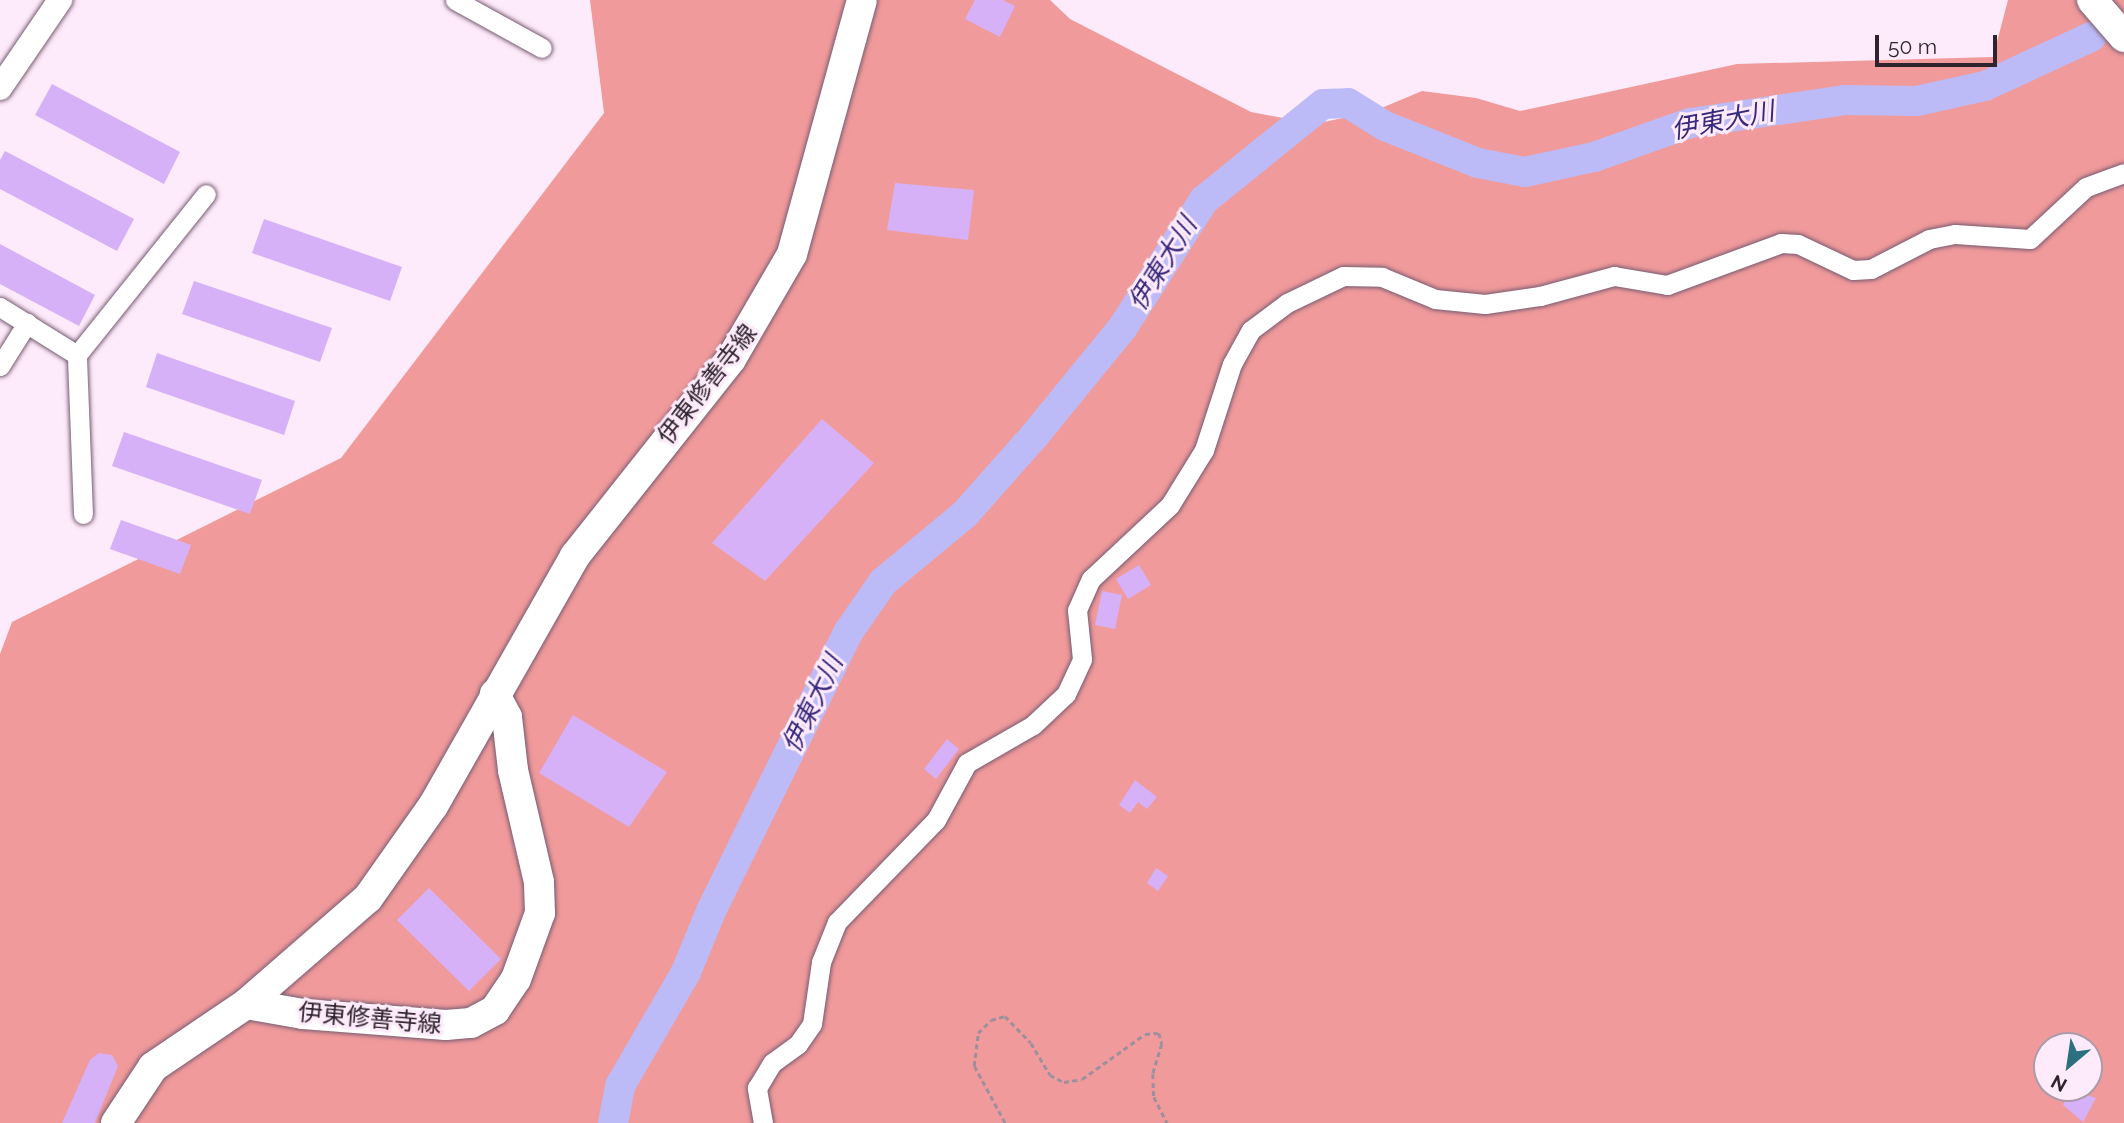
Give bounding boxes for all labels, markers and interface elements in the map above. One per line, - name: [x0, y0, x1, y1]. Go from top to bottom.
- scale bar: [1879, 21, 2002, 65]
- text: 50 m: [1888, 34, 1937, 59]
- water label: 伊東大川: [1669, 96, 1777, 146]
- water label: 伊東大川: [1122, 212, 1204, 316]
- street label: 伊東修善寺線: [651, 318, 763, 450]
- water label: 伊東大川: [776, 650, 850, 758]
- street label: 伊東修善寺線: [297, 997, 443, 1039]
- north arrow: [2033, 1032, 2103, 1102]
- text: N: [2047, 1070, 2070, 1097]

